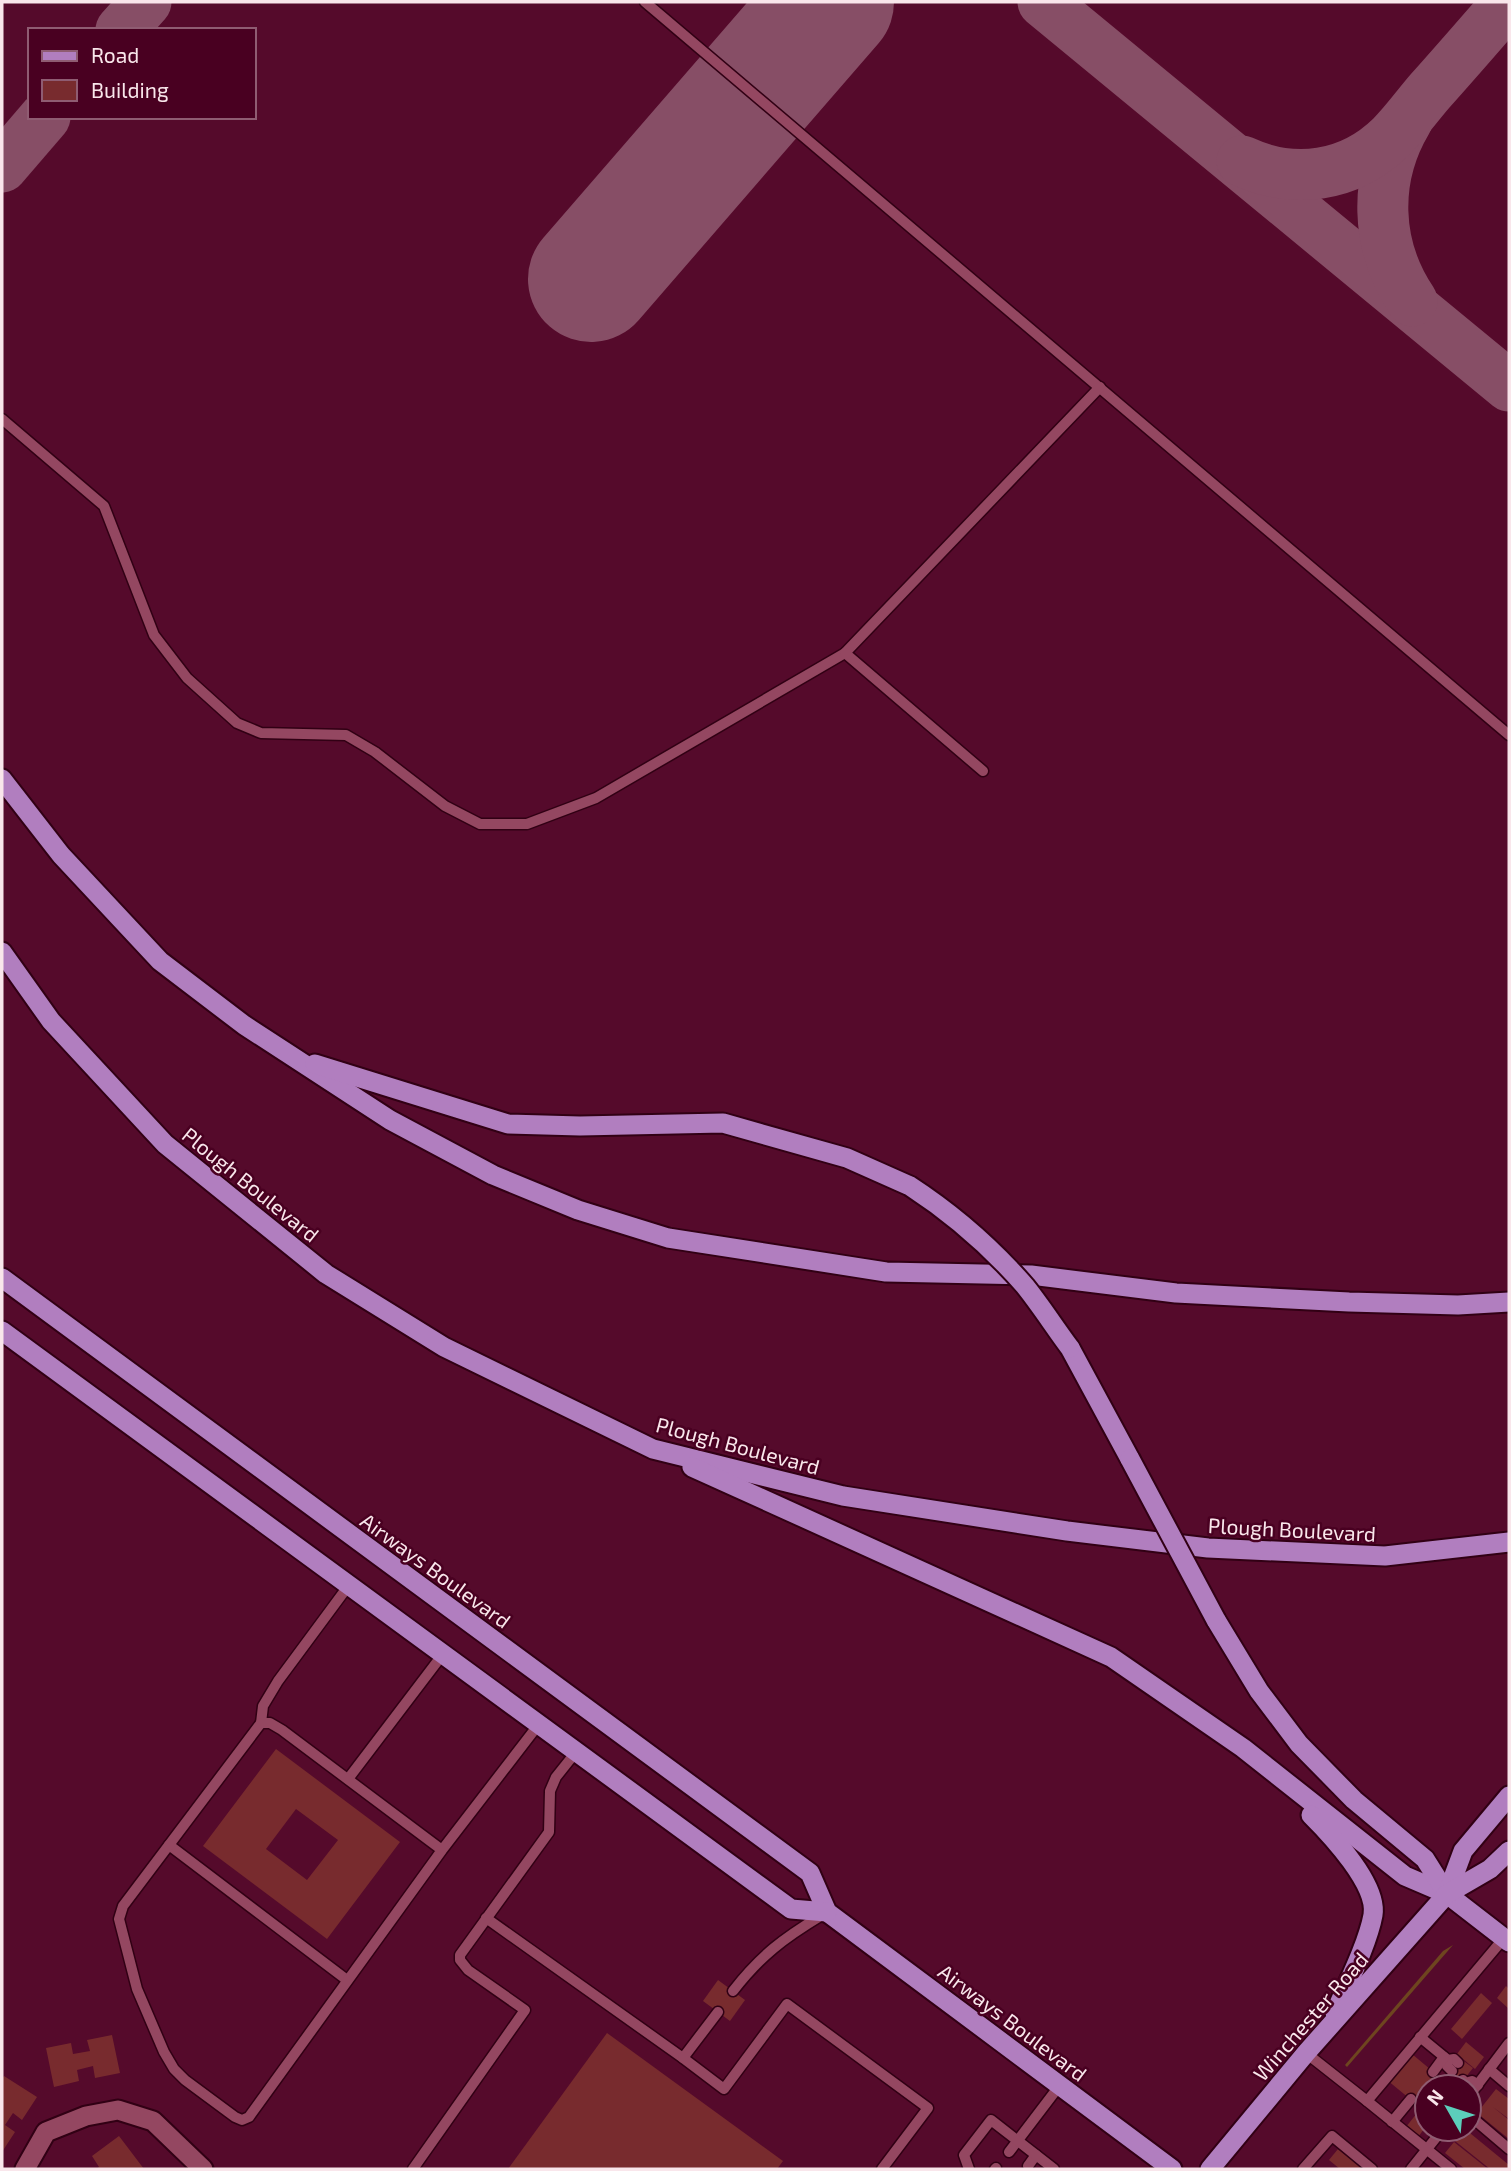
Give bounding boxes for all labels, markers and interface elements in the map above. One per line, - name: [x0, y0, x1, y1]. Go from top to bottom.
- legend: [28, 28, 256, 119]
- text: Road: [91, 42, 139, 67]
- text: Building: [91, 77, 169, 102]
- street label: Plough Boulevard: [178, 1121, 324, 1247]
- street label: Plough Boulevard: [653, 1411, 823, 1479]
- street label: Airways Boulevard: [356, 1507, 516, 1633]
- street label: Plough Boulevard: [1207, 1512, 1377, 1546]
- street label: Winchester Road: [1247, 1947, 1373, 2085]
- street label: Airways Boulevard: [934, 1958, 1092, 2086]
- north arrow: [1413, 2073, 1483, 2143]
- text: N: [1421, 2084, 1448, 2110]

